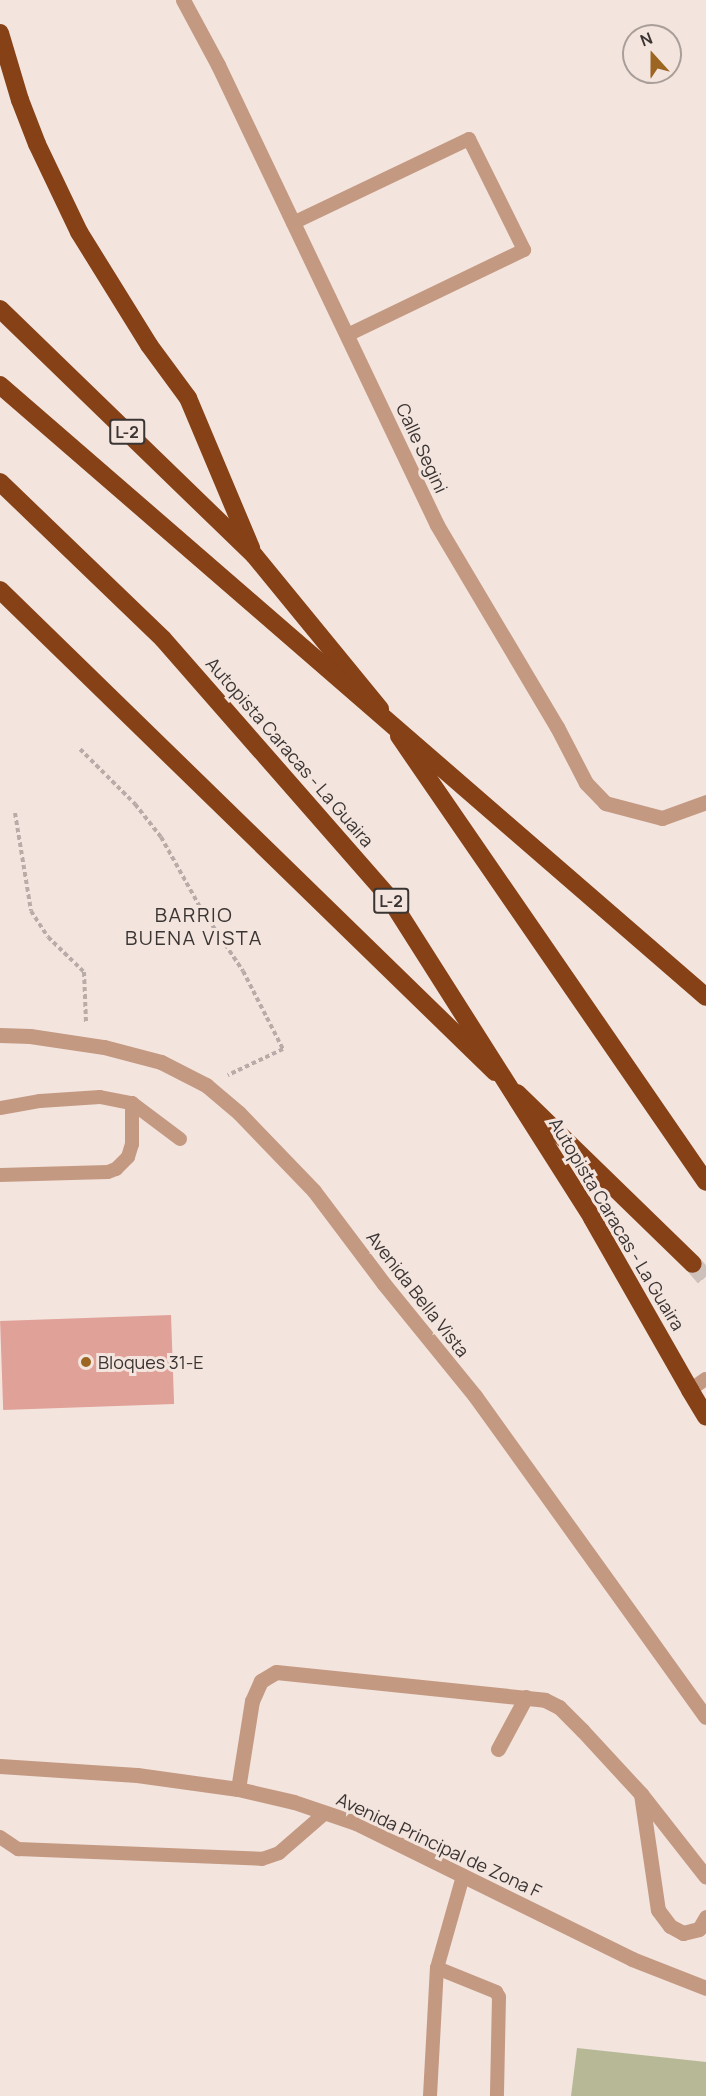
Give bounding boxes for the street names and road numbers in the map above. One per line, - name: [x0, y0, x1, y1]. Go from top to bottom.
- street label: Calle Segini: [392, 400, 452, 496]
- road number: L-2: [109, 419, 145, 445]
- street label: Autopista Caracas - La Guaira: [202, 653, 378, 851]
- road number: L-2: [373, 888, 409, 914]
- street label: Autopista Caracas - La Guaira: [545, 1114, 689, 1334]
- street label: Avenida Bella Vista: [362, 1227, 474, 1361]
- street label: Avenida Principal de Zona F: [333, 1788, 545, 1902]

